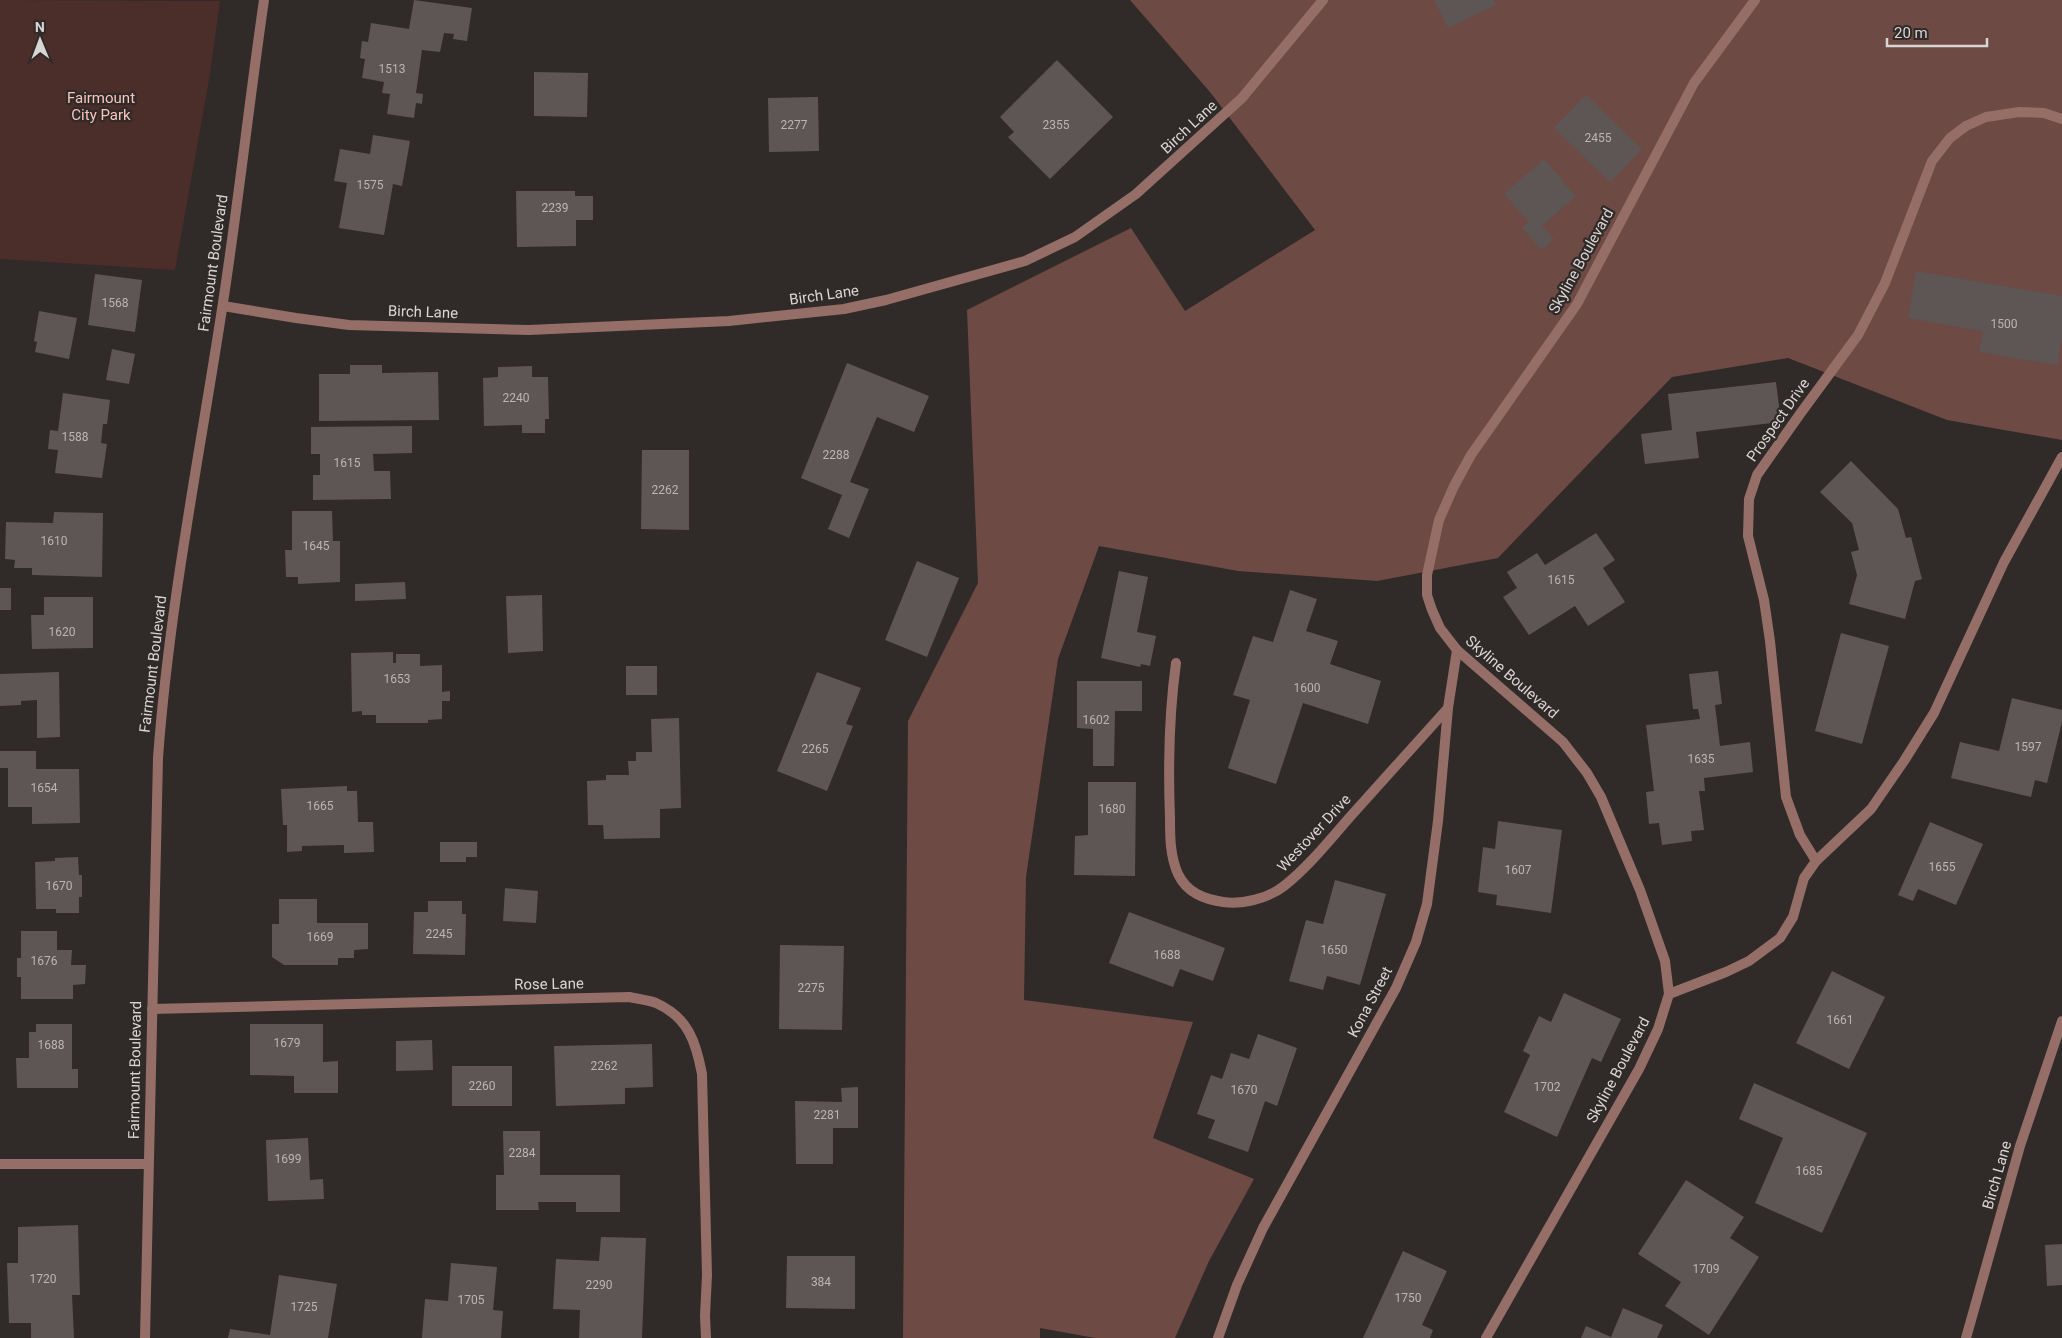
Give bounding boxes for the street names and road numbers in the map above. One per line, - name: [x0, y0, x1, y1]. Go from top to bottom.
- street label: Birch Lane: [1157, 96, 1221, 158]
- street label: Fairmount Boulevard: [194, 193, 232, 333]
- street label: Skyline Boulevard: [1545, 205, 1617, 317]
- street label: Birch Lane: [788, 281, 860, 309]
- street label: Birch Lane: [388, 302, 458, 322]
- street label: Prospect Drive: [1743, 375, 1813, 465]
- street label: Fairmount Boulevard: [136, 594, 170, 734]
- street label: Skyline Boulevard: [1462, 632, 1562, 722]
- street label: Westover Drive: [1273, 790, 1355, 876]
- street label: Kona Street: [1344, 963, 1396, 1040]
- street label: Rose Lane: [514, 974, 584, 994]
- street label: Fairmount Boulevard: [125, 1001, 145, 1139]
- street label: Skyline Boulevard: [1583, 1014, 1653, 1126]
- street label: Birch Lane: [1979, 1139, 2015, 1211]

